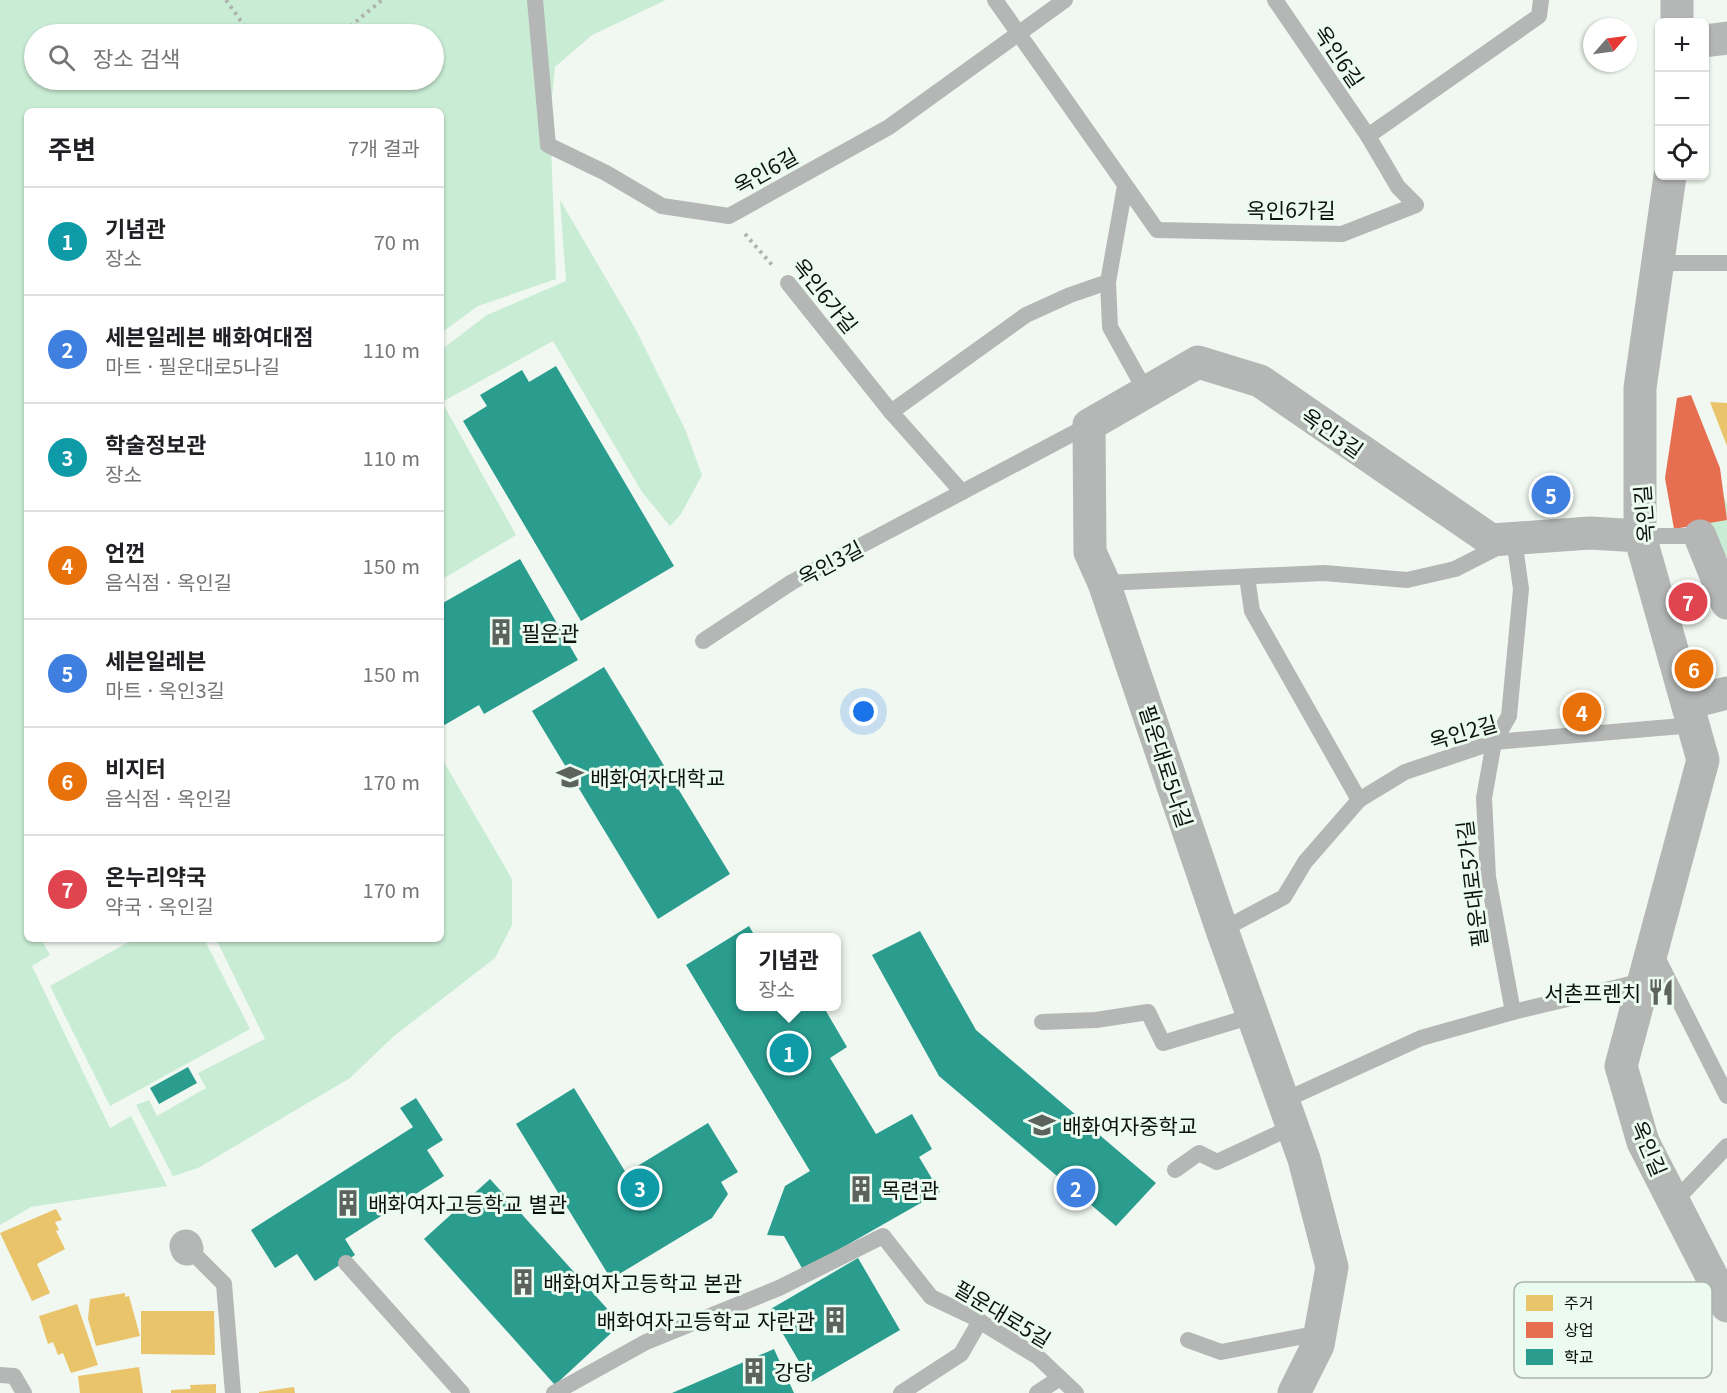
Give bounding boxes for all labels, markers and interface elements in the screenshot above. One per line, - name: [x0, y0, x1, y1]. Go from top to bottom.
- north arrow: [1583, 18, 1637, 72]
- map controls: [1655, 18, 1709, 180]
- button: +: [1655, 18, 1709, 72]
- street label: 옥인6길: [1308, 19, 1372, 93]
- search box: [24, 24, 444, 90]
- icon: search: [45, 41, 78, 74]
- text: 장소 검색: [93, 41, 180, 73]
- button: −: [1655, 72, 1709, 126]
- button: locate: [1655, 126, 1709, 180]
- text: 주변: [48, 129, 96, 166]
- text: 7개 결과: [348, 133, 420, 162]
- street label: 옥인6길: [727, 140, 803, 200]
- street label: 옥인6가길: [1247, 194, 1335, 224]
- text: 기념관: [105, 211, 166, 243]
- text: 1: [62, 227, 73, 256]
- text: 70 m: [374, 227, 420, 256]
- text: 장소: [105, 243, 142, 272]
- street label: 옥인6가길: [786, 251, 866, 339]
- text: 세븐일레븐 배화여대점: [105, 319, 314, 351]
- text: 2: [62, 335, 73, 364]
- text: 110 m: [363, 335, 420, 364]
- text: 마트 · 필운대로5나길: [105, 351, 280, 380]
- street label: 옥인3길: [1296, 400, 1370, 464]
- text: 학술정보관: [105, 427, 206, 459]
- text: 3: [62, 443, 73, 472]
- text: 110 m: [363, 443, 420, 472]
- text: 장소: [105, 459, 142, 488]
- pin: 5: [1532, 472, 1570, 518]
- street label: 옥인길: [1626, 484, 1660, 544]
- street label: 옥인3길: [792, 532, 868, 592]
- text: 언껀: [105, 535, 145, 567]
- text: 4: [62, 551, 73, 580]
- text: 150 m: [363, 551, 420, 580]
- text: 음식점 · 옥인길: [105, 567, 232, 596]
- pin: 7: [1668, 580, 1708, 624]
- building icon: 필운관: [486, 617, 516, 647]
- place label: 필운관: [521, 617, 579, 647]
- text: 세븐일레븐: [105, 643, 206, 675]
- pin: 6: [1674, 646, 1714, 692]
- text: 5: [62, 659, 73, 688]
- text: 150 m: [363, 659, 420, 688]
- text: 마트 · 옥인3길: [105, 675, 225, 704]
- pin: 4: [1562, 690, 1602, 734]
- your location: [849, 697, 878, 726]
- street label: 필운대로5나길: [1133, 701, 1201, 831]
- street label: 옥인2길: [1425, 707, 1501, 755]
- text: 비지터: [105, 751, 166, 783]
- school or university icon: 배화여자대학교: [555, 762, 585, 792]
- place label: 배화여자대학교: [590, 762, 725, 792]
- text: 6: [62, 767, 73, 796]
- text: 170 m: [363, 767, 420, 796]
- text: 음식점 · 옥인길: [105, 783, 232, 812]
- street label: 필운대로5가길: [1448, 819, 1494, 949]
- text: 온누리약국: [105, 859, 206, 891]
- text: 7: [62, 875, 73, 904]
- text: 170 m: [363, 875, 420, 904]
- text: 약국 · 옥인길: [105, 891, 214, 920]
- popup: [736, 933, 841, 1011]
- text: 기념관: [758, 942, 819, 974]
- text: 장소: [758, 974, 795, 1003]
- place label: 서촌프렌치: [1544, 977, 1641, 1007]
- restaurant icon: 서촌프렌치: [1646, 977, 1676, 1007]
- pin: 1: [770, 1030, 808, 1076]
- school or university icon: 배화여자중학교: [1027, 1110, 1057, 1140]
- place label: 배화여자중학교: [1062, 1110, 1197, 1140]
- street label: 옥인길: [1625, 1115, 1675, 1181]
- pin: 3: [620, 1166, 660, 1210]
- pin: 2: [1056, 1166, 1096, 1210]
- building icon: 목련관: [846, 1174, 876, 1204]
- place label: 목련관: [881, 1174, 939, 1204]
- building icon: 배화여자고등학교 별관: [333, 1188, 363, 1218]
- place label: 배화여자고등학교 별관: [368, 1188, 567, 1218]
- building icon: 배화여자고등학교 본관: [508, 1267, 538, 1297]
- place label: 배화여자고등학교 본관: [543, 1267, 742, 1297]
- street label: 필운대로5길: [949, 1272, 1057, 1354]
- legend: [1514, 1282, 1712, 1378]
- text: 주거: [1564, 1290, 1593, 1314]
- place label: 배화여자고등학교 자란관: [597, 1305, 815, 1335]
- building icon: 배화여자고등학교 자란관: [820, 1305, 850, 1335]
- text: 상업: [1564, 1317, 1593, 1341]
- text: 학교: [1564, 1344, 1593, 1368]
- building icon: 강당: [739, 1356, 769, 1386]
- place label: 강당: [774, 1356, 813, 1386]

